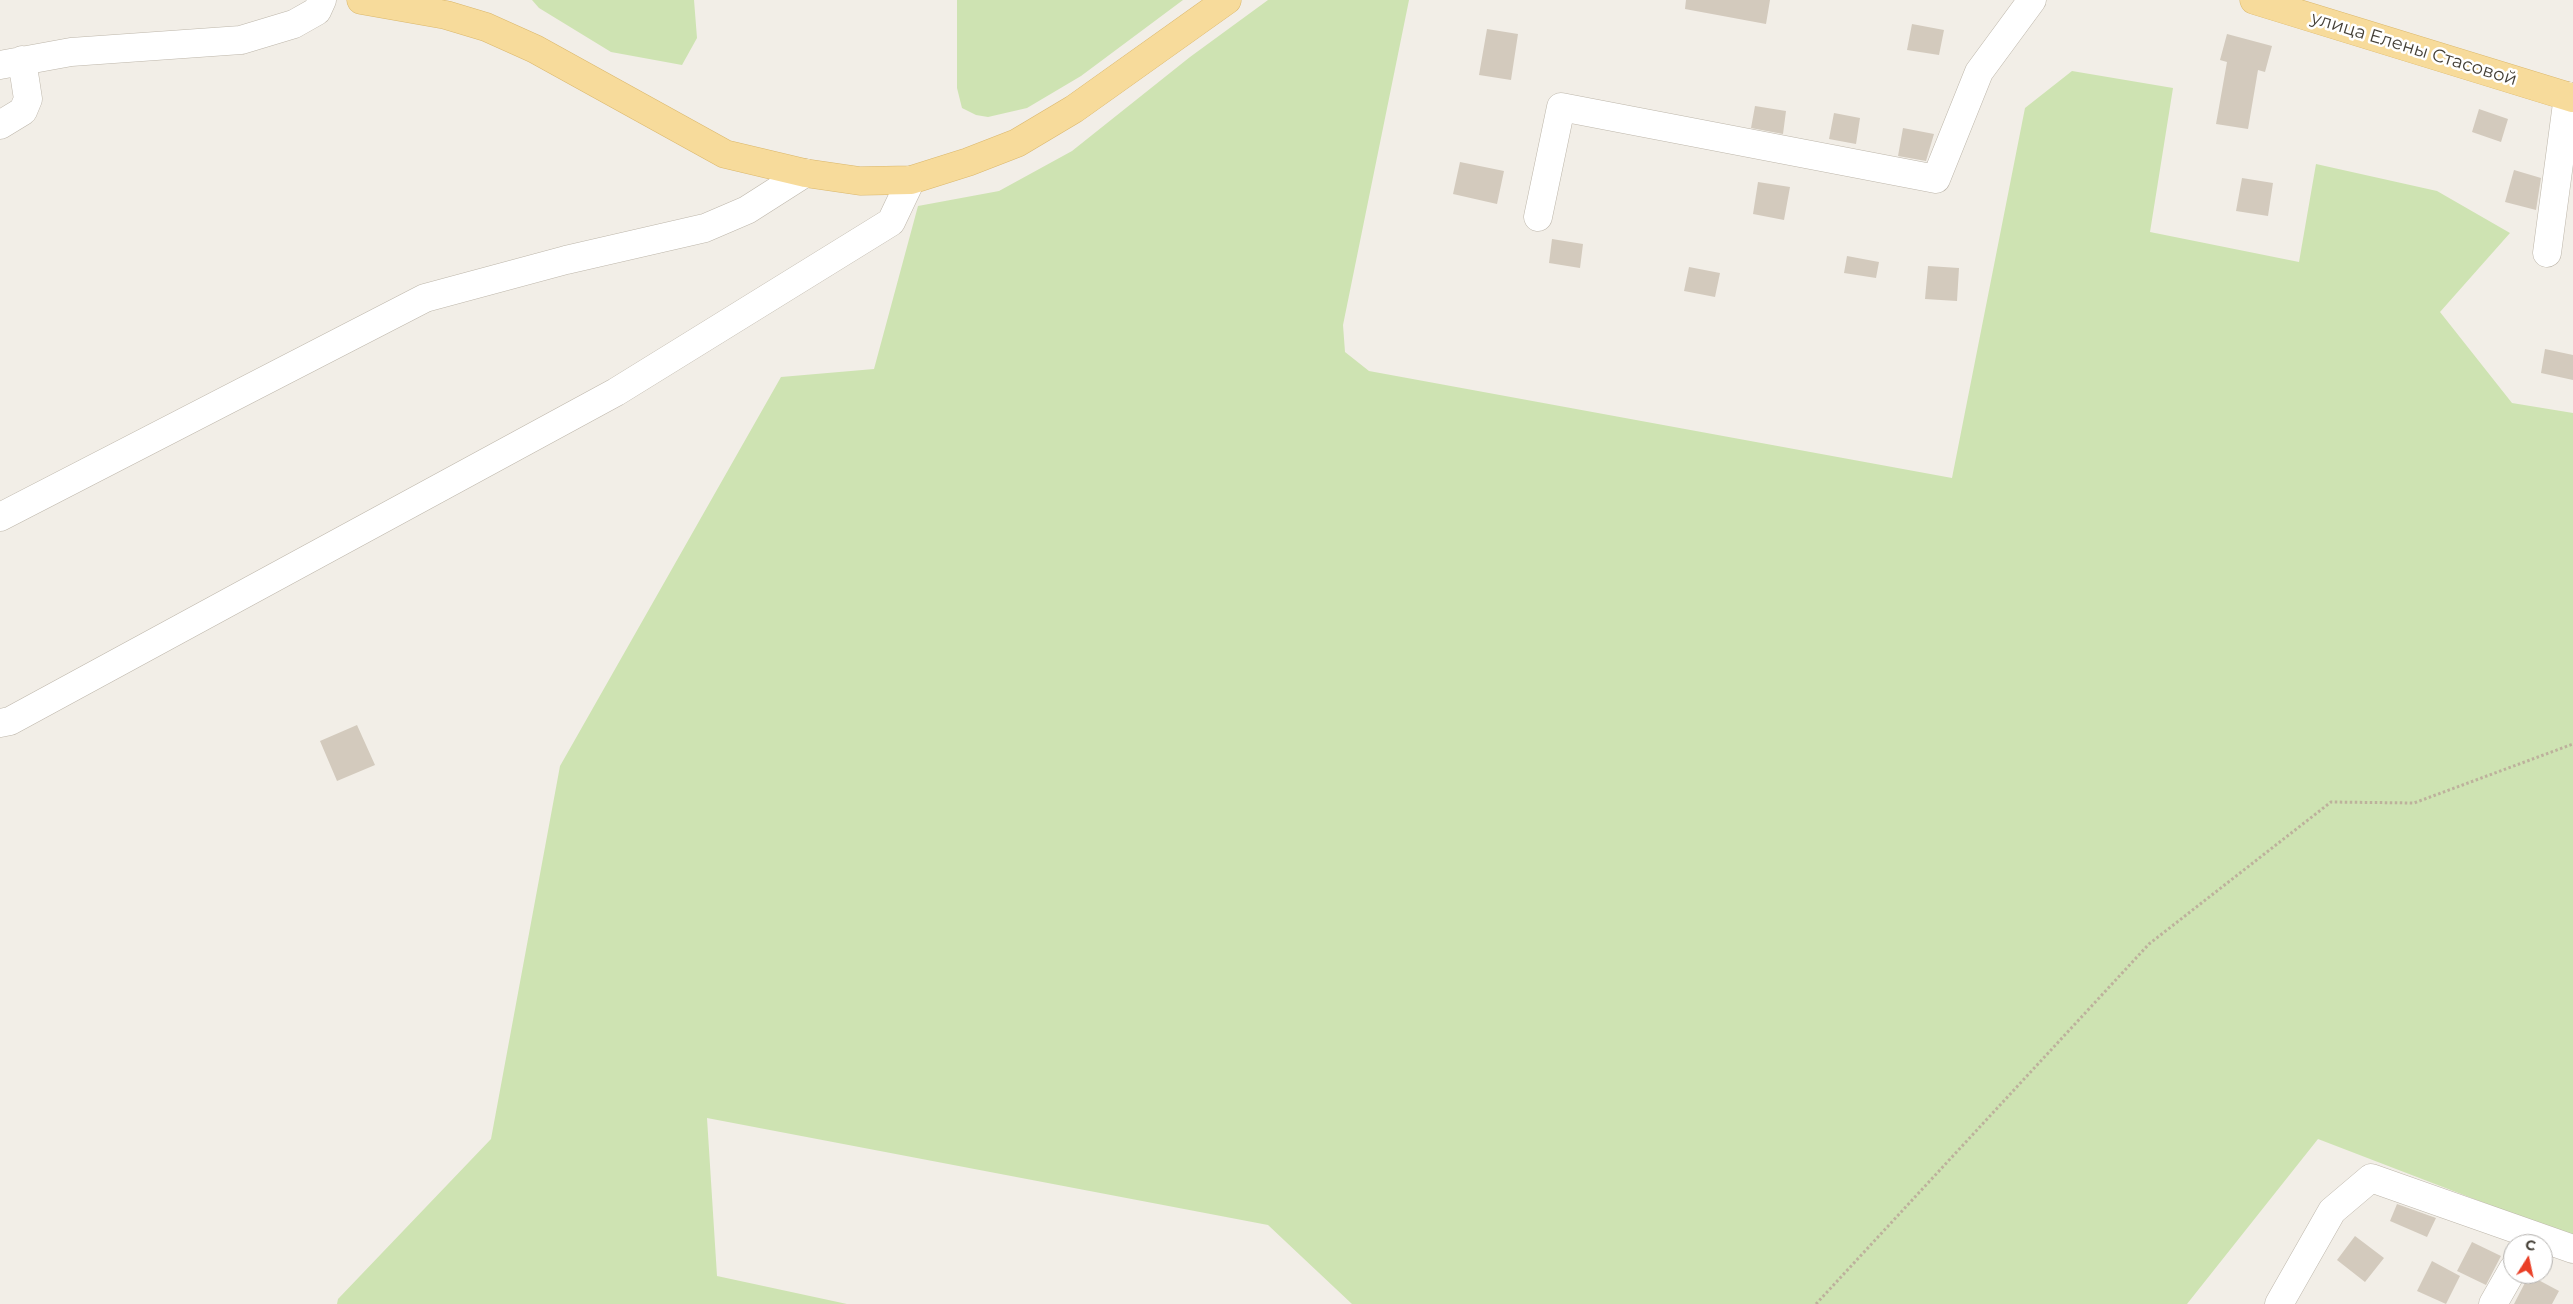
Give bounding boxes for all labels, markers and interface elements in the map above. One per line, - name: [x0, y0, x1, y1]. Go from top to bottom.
- street label: улица Елены Стасовой: [2308, 7, 2520, 91]
- north arrow: [2503, 1234, 2553, 1284]
- text: С: [2524, 1235, 2537, 1255]

